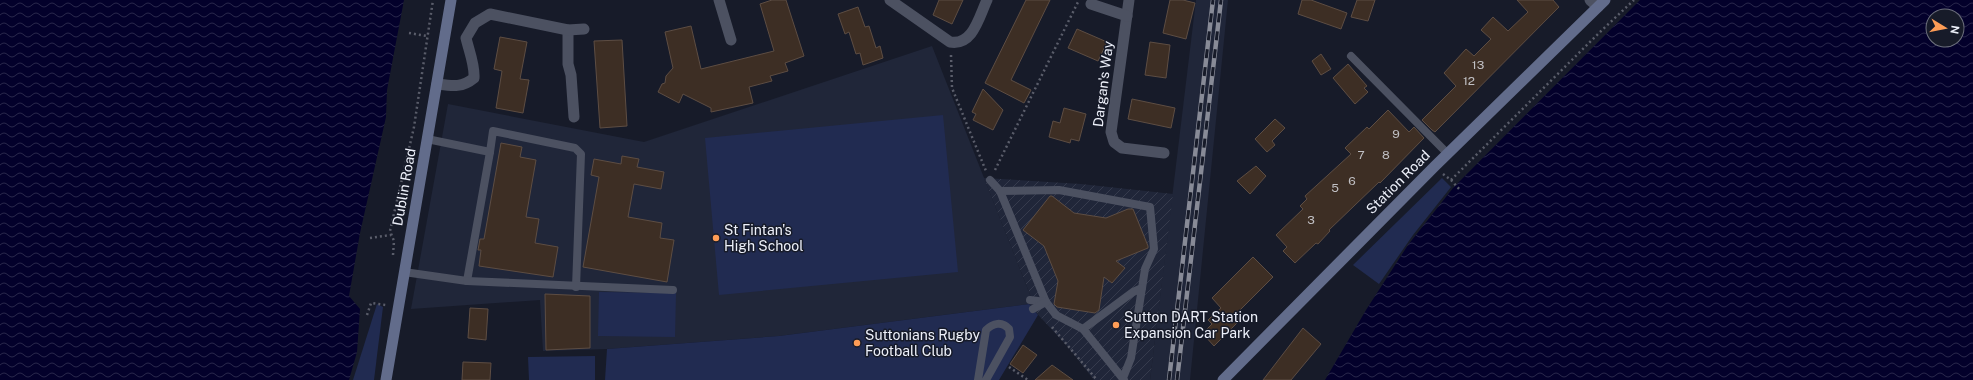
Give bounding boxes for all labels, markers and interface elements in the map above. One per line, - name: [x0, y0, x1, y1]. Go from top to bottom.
- north arrow: [1925, 8, 1965, 48]
- text: N: [1948, 24, 1962, 35]
- street label: Dargan's Way: [1090, 40, 1116, 128]
- house number: 13: [1472, 58, 1484, 72]
- house number: 12: [1463, 74, 1475, 88]
- house number: 9: [1392, 127, 1400, 141]
- street label: Dublin Road: [389, 147, 419, 227]
- street label: Station Road: [1363, 147, 1433, 217]
- house number: 7: [1357, 148, 1365, 162]
- house number: 8: [1382, 148, 1390, 162]
- house number: 6: [1348, 174, 1356, 188]
- house number: 5: [1331, 181, 1339, 195]
- house number: 3: [1307, 213, 1315, 227]
- place label: St Fintan's High School: [724, 222, 803, 254]
- marker: St Fintan's High School: [711, 233, 721, 243]
- place label: Sutton DART Station Expansion Car Park: [1124, 309, 1258, 341]
- marker: Sutton DART Station Expansion Car Park: [1111, 320, 1121, 330]
- place label: Suttonians Rugby Football Club: [865, 327, 981, 359]
- marker: Suttonians Rugby Football Club: [852, 338, 862, 348]

